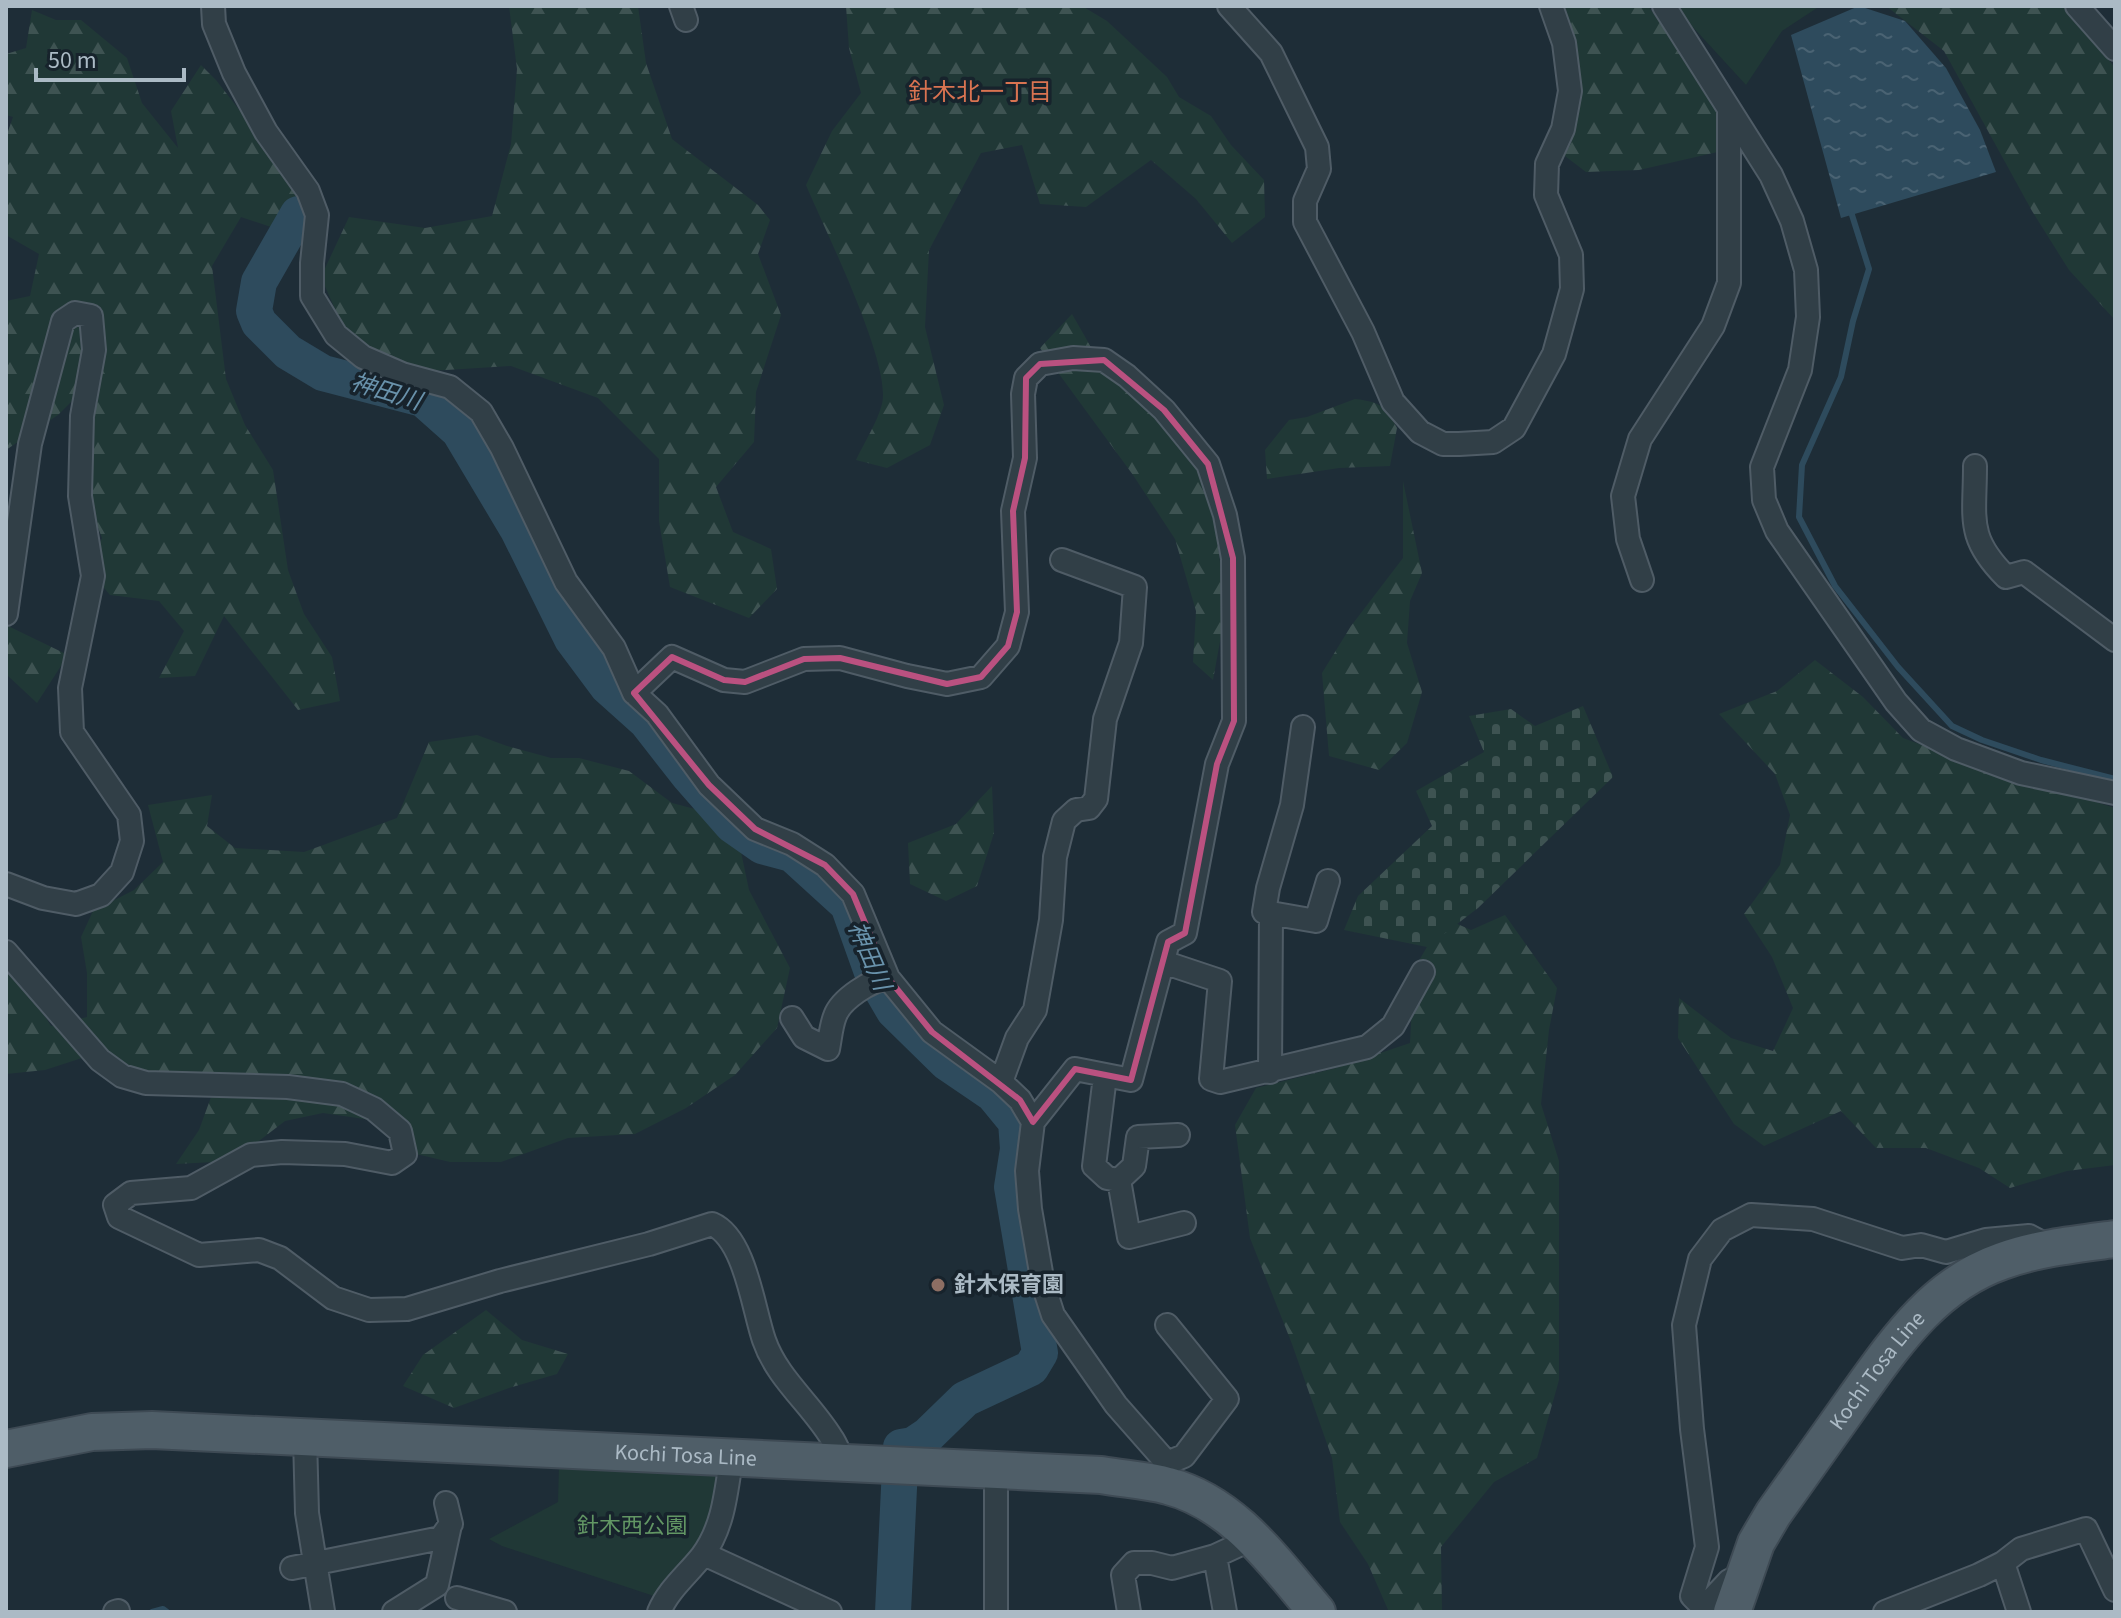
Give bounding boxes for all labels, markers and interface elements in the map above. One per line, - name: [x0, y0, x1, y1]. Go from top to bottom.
- scale bar: [36, 32, 184, 82]
- text: 50 m: [48, 43, 97, 78]
- district label: 針木北一丁目: [908, 75, 1052, 110]
- water label: 神田川: [346, 365, 428, 420]
- water label: 神田川: [839, 916, 900, 999]
- place label: 針木保育園: [954, 1269, 1064, 1301]
- marker: 針木保育園: [929, 1276, 947, 1294]
- street label: Kochi Tosa Line: [1821, 1303, 1933, 1437]
- street label: Kochi Tosa Line: [614, 1436, 758, 1475]
- park label: 針木西公園: [577, 1510, 687, 1542]

